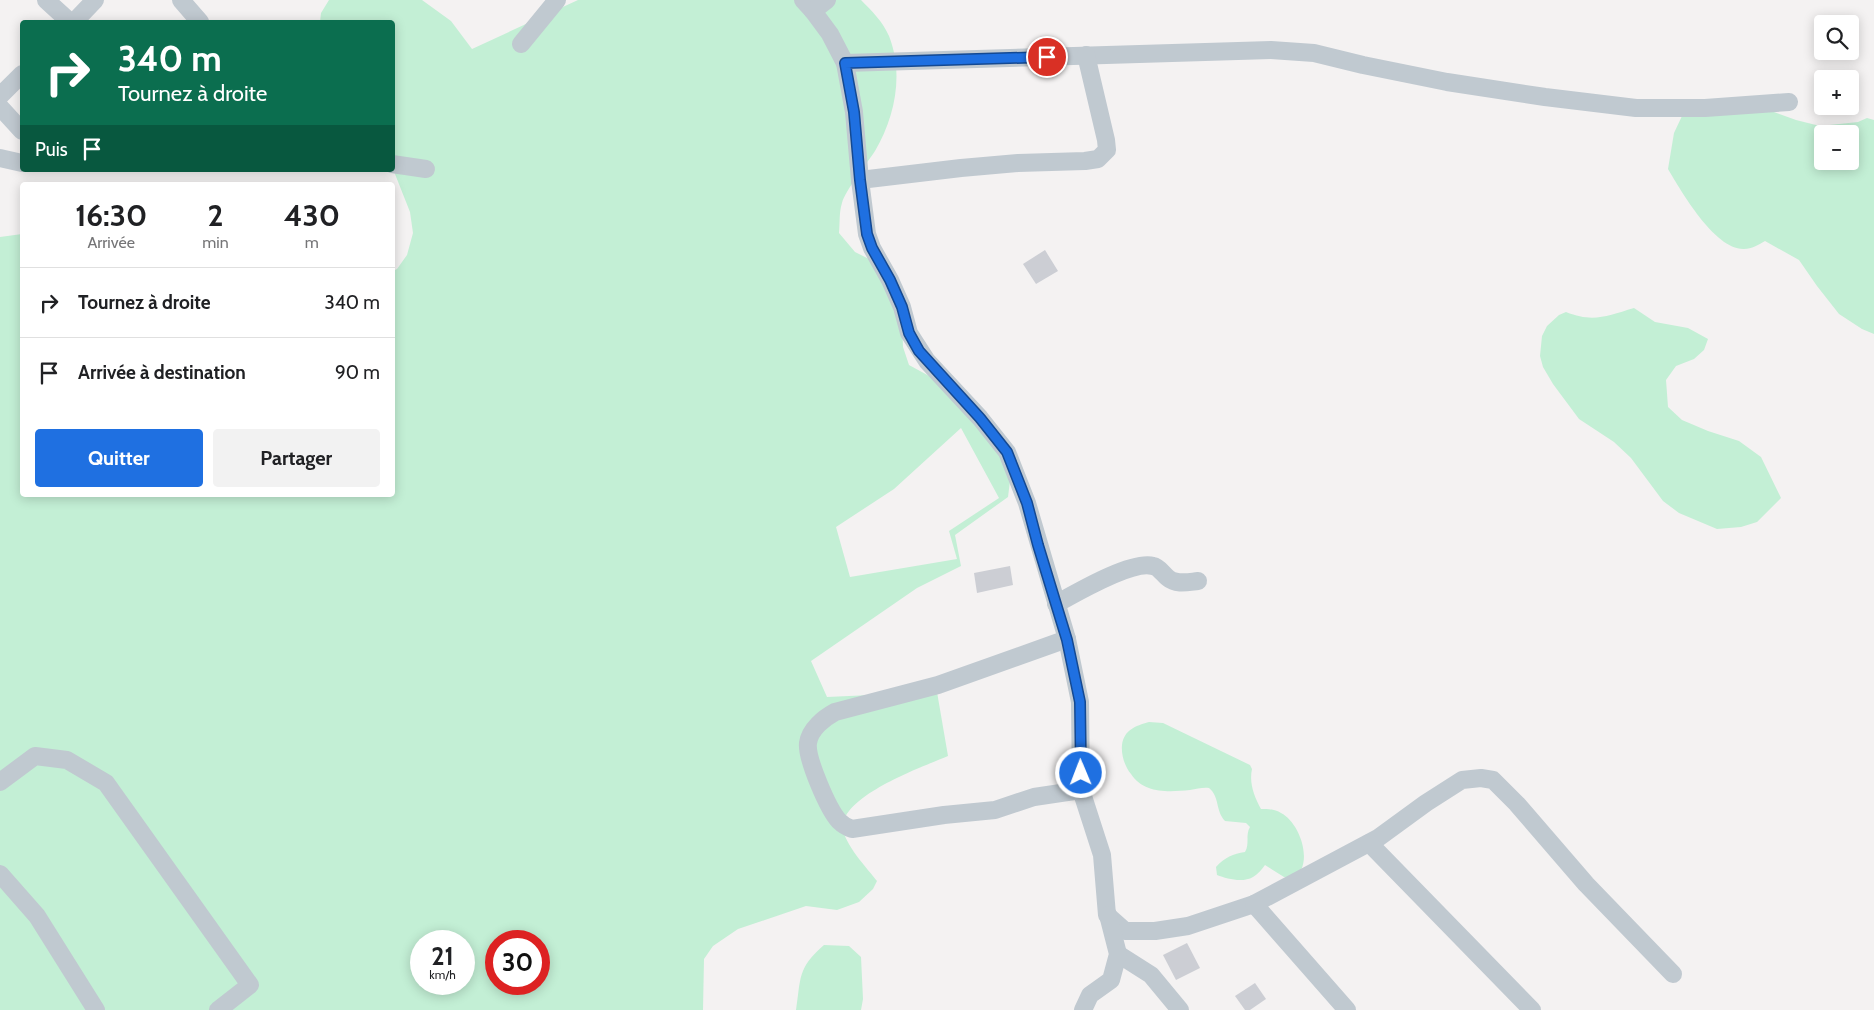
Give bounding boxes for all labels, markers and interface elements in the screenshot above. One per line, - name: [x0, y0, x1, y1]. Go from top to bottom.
- map controls: [1814, 15, 1859, 170]
- button: search: [1814, 15, 1859, 60]
- pin: [1026, 36, 1068, 78]
- text: 340 m: [118, 37, 222, 80]
- icon: right: [35, 40, 100, 105]
- icon: arrive: [1033, 43, 1061, 71]
- button: +: [1814, 70, 1859, 115]
- text: Tournez à droite: [118, 80, 267, 107]
- button: −: [1814, 125, 1859, 170]
- icon: arrive: [78, 135, 106, 163]
- text: Puis: [35, 138, 68, 161]
- text: 16:30: [75, 197, 147, 234]
- text: 2: [208, 197, 223, 234]
- text: 430: [284, 197, 340, 234]
- text: Arrivée: [87, 233, 135, 252]
- text: min: [202, 233, 229, 252]
- text: m: [305, 233, 319, 252]
- icon: right: [35, 289, 63, 317]
- text: Tournez à droite: [78, 291, 211, 314]
- text: 340 m: [325, 291, 380, 314]
- icon: arrive: [35, 359, 63, 387]
- text: Arrivée à destination: [78, 361, 246, 384]
- text: 90 m: [335, 361, 380, 384]
- button: Quitter: [35, 429, 203, 487]
- button: Partager: [213, 429, 380, 487]
- position arrow: [1054, 746, 1106, 798]
- speed limit sign: 30: [485, 930, 550, 995]
- text: 21: [431, 941, 454, 971]
- text: km/h: [429, 967, 456, 982]

